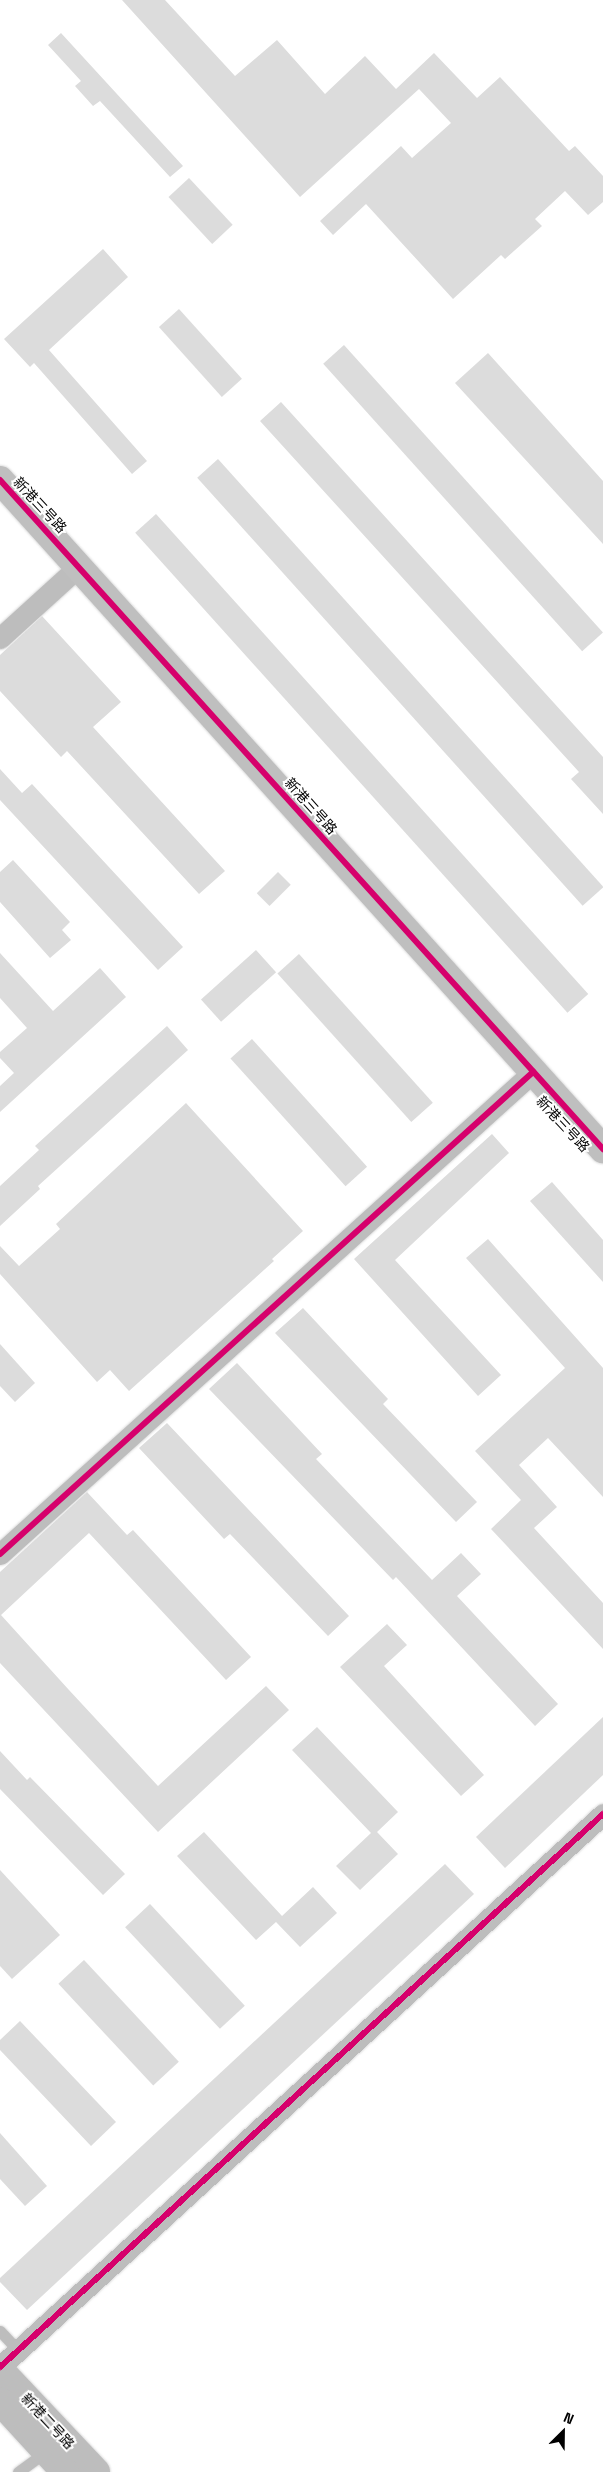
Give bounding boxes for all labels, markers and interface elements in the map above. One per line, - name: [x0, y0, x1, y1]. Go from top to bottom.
- street label: 新港三号路: [10, 474, 70, 536]
- street label: 新港三号路: [281, 774, 341, 838]
- street label: 新港三号路: [533, 1093, 593, 1155]
- street label: 新港二号路: [18, 2390, 78, 2452]
- north arrow: [538, 2407, 588, 2457]
- text: N: [561, 2408, 577, 2428]

